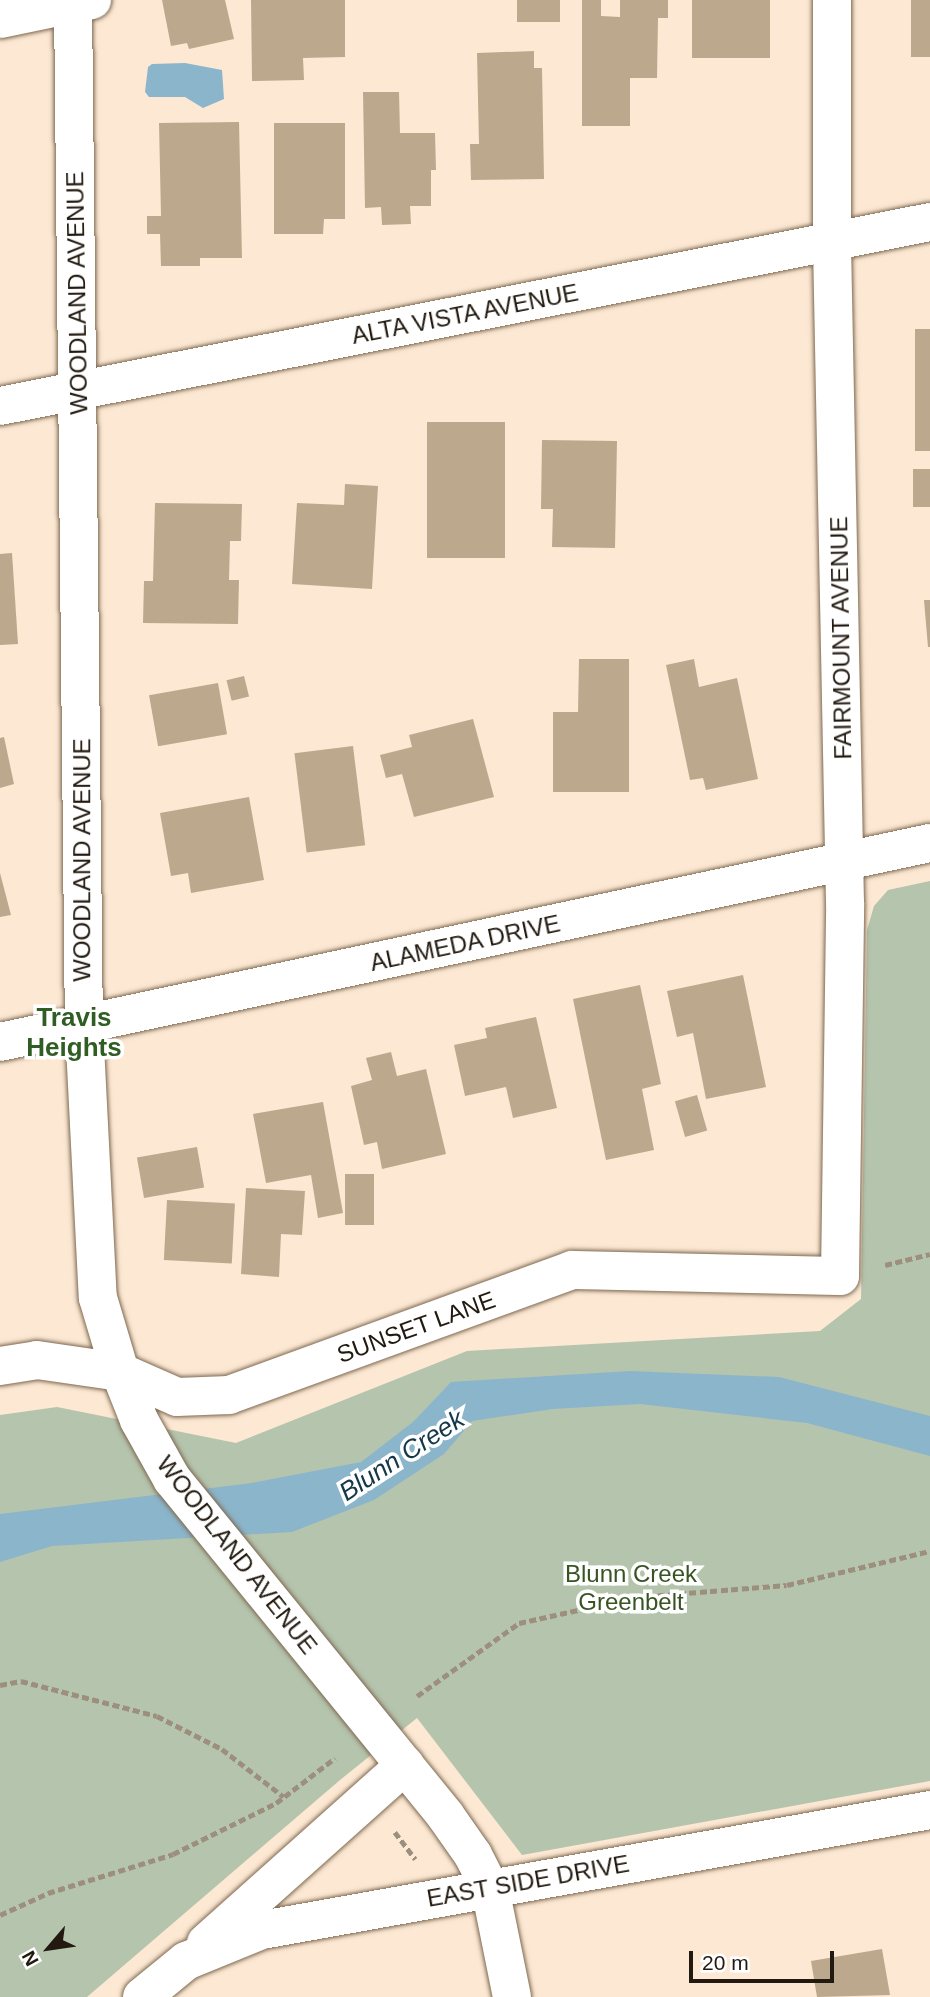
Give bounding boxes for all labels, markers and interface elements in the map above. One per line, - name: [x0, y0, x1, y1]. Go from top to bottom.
- street label: WOODLAND AVENUE: [60, 170, 94, 416]
- street label: ALTA VISTA AVENUE: [347, 278, 583, 350]
- street label: FAIRMOUNT AVENUE: [824, 515, 858, 761]
- street label: WOODLAND AVENUE: [68, 738, 96, 982]
- street label: ALAMEDA DRIVE: [367, 909, 563, 977]
- district label: Travis Heights: [26, 1002, 122, 1064]
- street label: SUNSET LANE: [333, 1285, 499, 1369]
- water label: Blunn Creek: [334, 1404, 470, 1508]
- street label: WOODLAND AVENUE: [150, 1450, 324, 1660]
- park label: Blunn Creek Greenbelt: [565, 1560, 697, 1616]
- street label: EAST SIDE DRIVE: [424, 1849, 632, 1913]
- north arrow: [14, 1913, 84, 1983]
- scale bar: [692, 1938, 837, 1982]
- text: N: [18, 1947, 43, 1970]
- text: 20 m: [702, 1951, 749, 1974]

